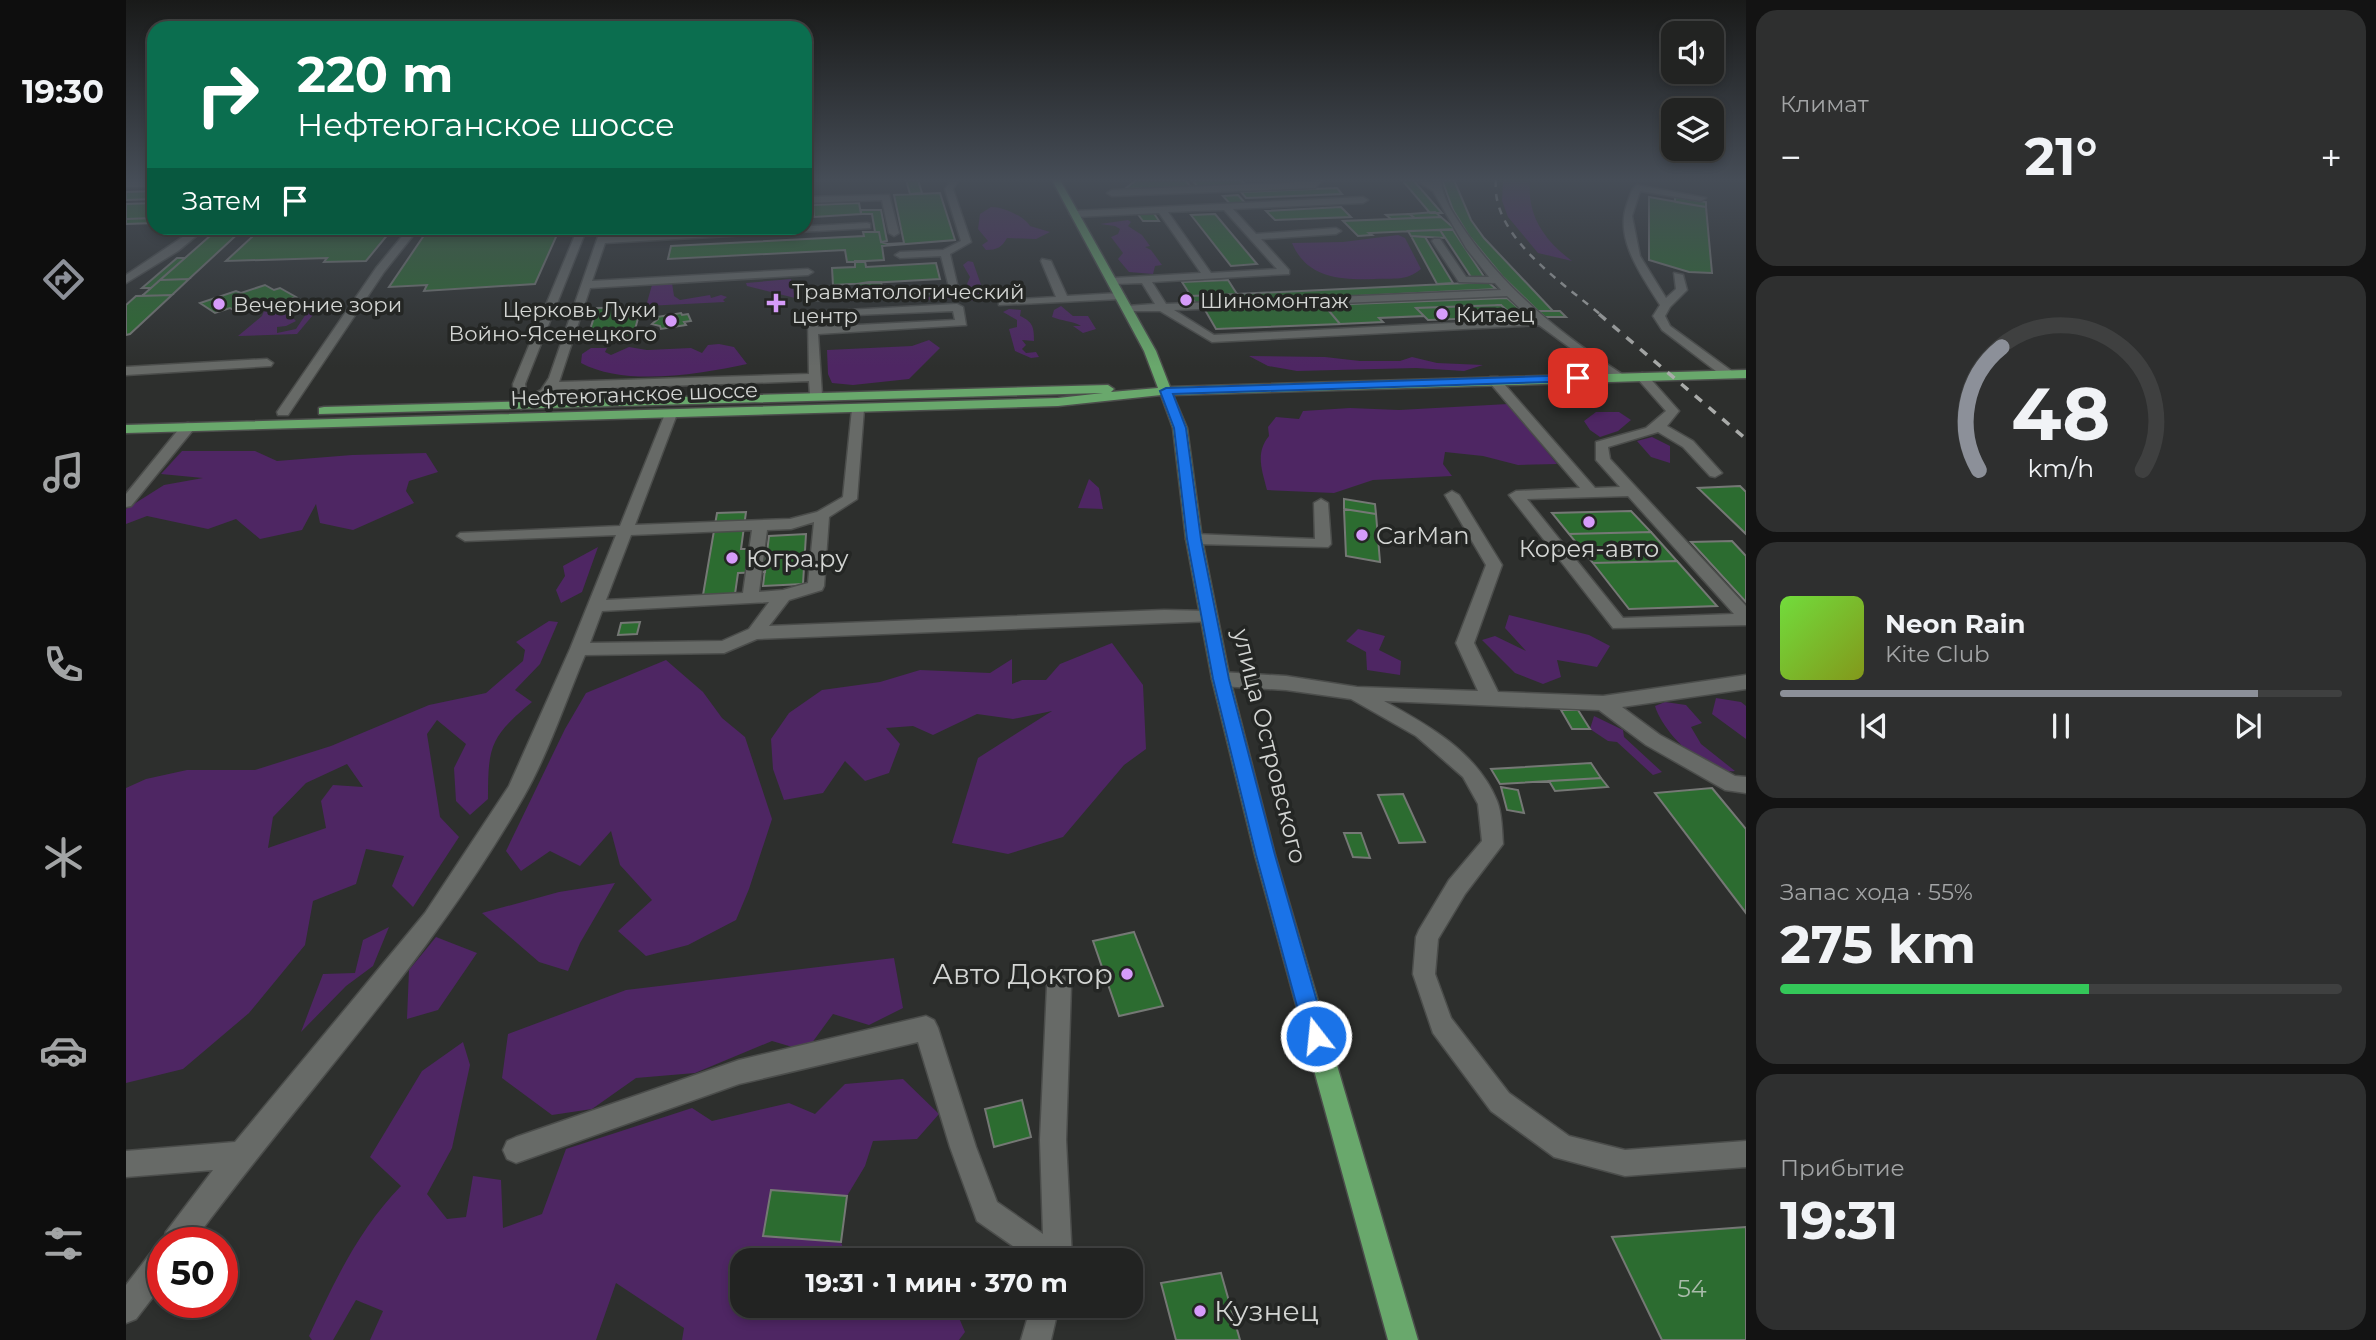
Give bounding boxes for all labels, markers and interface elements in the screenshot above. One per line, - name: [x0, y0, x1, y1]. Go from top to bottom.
- map controls: [1661, 21, 1724, 161]
- button: sound: [1661, 21, 1724, 84]
- text: 220 m: [297, 45, 453, 104]
- icon: right: [182, 49, 273, 140]
- text: 19:30: [22, 72, 104, 111]
- text: Климат: [1780, 90, 1869, 118]
- button: layers: [1661, 98, 1724, 161]
- text: Нефтеюганское шоссе: [297, 105, 675, 144]
- text: 21°: [2025, 125, 2097, 188]
- text: −: [1780, 134, 1802, 181]
- text: +: [2320, 134, 2342, 181]
- icon: arrive: [276, 182, 314, 220]
- text: Затем: [182, 185, 262, 217]
- icon: directions: [39, 255, 88, 304]
- place label: Травматологический центр: [792, 279, 1025, 328]
- place label: Шиномонтаж: [1200, 288, 1349, 313]
- place label: Вечерние зори: [233, 292, 402, 317]
- marker: Шиномонтаж: [1178, 292, 1194, 308]
- marker: Травматологический центр: [766, 293, 786, 313]
- marker: Вечерние зори: [211, 296, 227, 312]
- place label: Церковь Луки Войно-Ясенецкого: [449, 297, 657, 346]
- place label: Китаец: [1456, 302, 1535, 327]
- marker: Китаец: [1434, 306, 1450, 322]
- marker: Церковь Луки Войно-Ясенецкого: [663, 313, 679, 329]
- pin: [1548, 348, 1608, 408]
- icon: arrive: [1559, 359, 1597, 397]
- text: 48: [2012, 370, 2110, 458]
- street label: Нефтеюганское шоссе: [510, 377, 758, 411]
- icon: music: [39, 448, 88, 497]
- text: km/h: [2028, 453, 2094, 483]
- marker: Корея-авто: [1581, 514, 1597, 530]
- place label: CarMan: [1376, 521, 1470, 550]
- marker: CarMan: [1354, 527, 1370, 543]
- place label: Корея-авто: [1519, 534, 1659, 563]
- place label: Югра.ру: [746, 544, 849, 573]
- marker: Югра.ру: [724, 550, 740, 566]
- text: Neon Rain: [1885, 608, 2026, 640]
- street label: улица Островского: [1227, 625, 1313, 866]
- icon: phone: [39, 640, 88, 689]
- text: Kite Club: [1885, 640, 1990, 668]
- icon: previous: [1855, 707, 1893, 745]
- icon: pause: [2042, 707, 2080, 745]
- icon: next: [2229, 707, 2267, 745]
- icon: climate: [39, 833, 88, 882]
- text: Запас хода · 55%: [1780, 878, 1973, 906]
- text: 275 km: [1780, 913, 1976, 976]
- place label: Авто Доктор: [932, 957, 1113, 991]
- marker: Авто Доктор: [1119, 966, 1135, 982]
- position arrow: [1279, 999, 1353, 1073]
- icon: car: [39, 1026, 88, 1075]
- text: Прибытие: [1780, 1154, 1905, 1182]
- text: 19:31: [1780, 1189, 1898, 1252]
- icon: filters: [39, 1219, 88, 1268]
- speed limit sign: 50: [147, 1227, 238, 1318]
- text: 19:31 · 1 мин · 370 m: [805, 1267, 1068, 1299]
- house number: 54: [1677, 1274, 1707, 1303]
- place label: Кузнец: [1214, 1294, 1319, 1328]
- marker: Кузнец: [1192, 1303, 1208, 1319]

